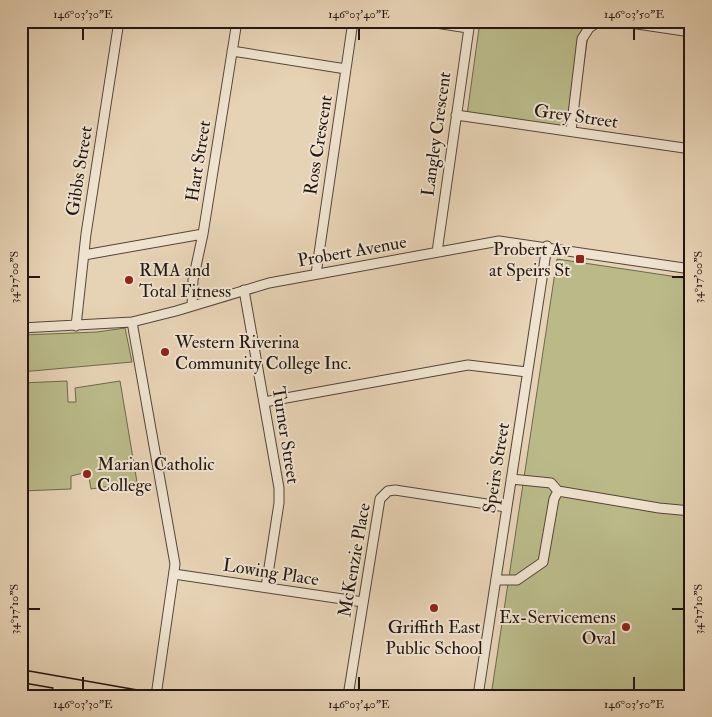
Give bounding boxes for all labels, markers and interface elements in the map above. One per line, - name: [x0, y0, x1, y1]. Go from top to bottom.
- text: 146°03'30"E: [53, 7, 113, 22]
- text: 146°03'40"E: [328, 7, 390, 22]
- text: 146°03'50"E: [604, 7, 664, 22]
- street label: Langley Crescent: [416, 70, 457, 198]
- street label: Ross Crescent: [299, 93, 338, 197]
- street label: Grey Street: [533, 99, 619, 134]
- street label: Hart Street: [181, 119, 216, 203]
- street label: Gibbs Street: [61, 124, 98, 218]
- street label: Probert Avenue: [296, 230, 409, 272]
- place label: Probert Av at Speirs St: [489, 238, 570, 282]
- text: 34°17'00"S: [7, 251, 22, 303]
- text: 34°17'00"S: [691, 251, 706, 303]
- marker: Probert Av at Speirs St: [574, 253, 586, 265]
- place label: RMA and Total Fitness: [139, 259, 231, 303]
- marker: RMA and Total Fitness: [123, 274, 135, 286]
- place label: Western Riverina Community College Inc.: [174, 331, 351, 375]
- marker: Western Riverina Community College Inc.: [159, 346, 171, 358]
- street label: Turner Street: [266, 385, 305, 486]
- street label: Speirs Street: [478, 421, 515, 515]
- place label: Marian Catholic College: [97, 453, 215, 497]
- marker: Marian Catholic College: [81, 468, 93, 480]
- street label: McKenzie Place: [333, 501, 376, 619]
- street label: Lowing Place: [221, 554, 321, 591]
- text: 34°17'10"S: [7, 584, 22, 634]
- text: 34°17'10"S: [691, 584, 706, 634]
- marker: Griffith East Public School: [428, 602, 440, 614]
- place label: Ex-Servicemens Oval: [499, 606, 616, 650]
- place label: Griffith East Public School: [385, 616, 483, 660]
- marker: Ex-Servicemens Oval: [620, 621, 632, 633]
- text: 146°03'30"E: [53, 697, 113, 712]
- text: 146°03'40"E: [328, 697, 390, 712]
- text: 146°03'50"E: [604, 697, 664, 712]

